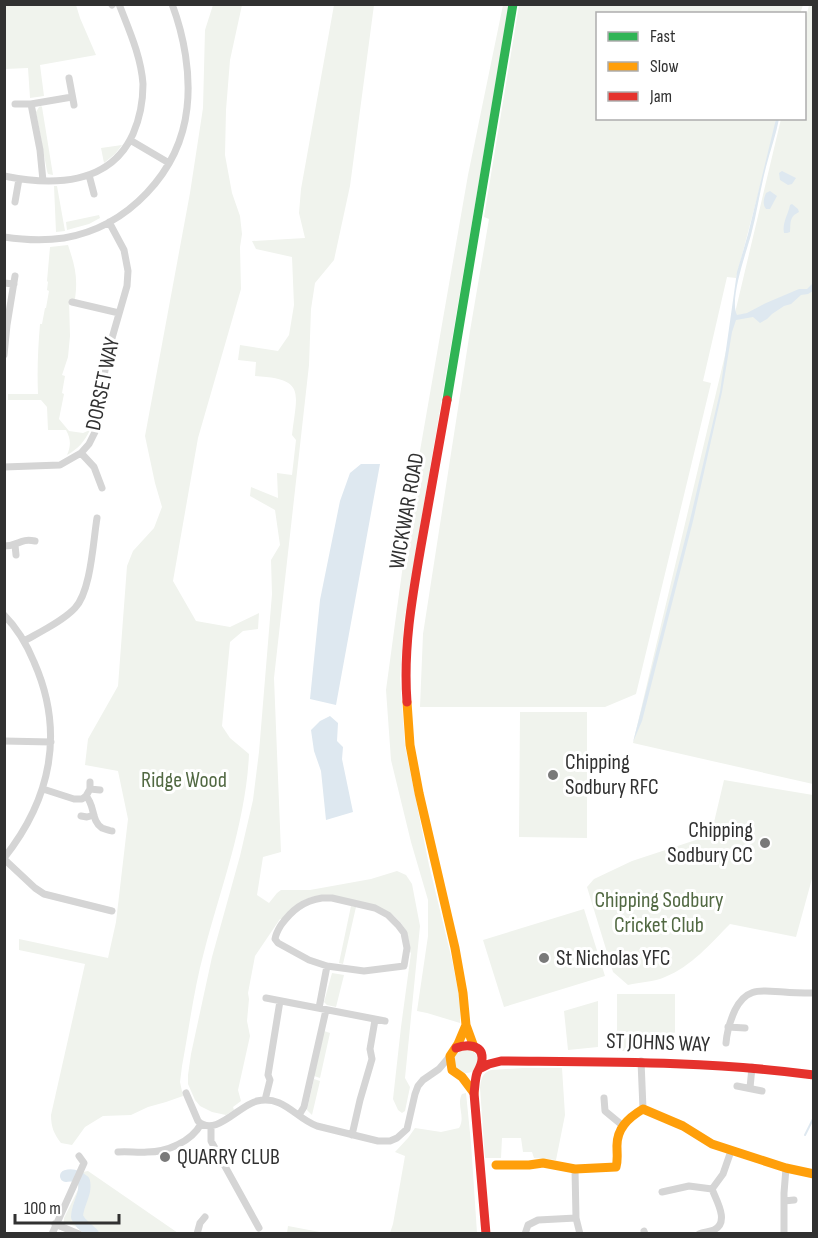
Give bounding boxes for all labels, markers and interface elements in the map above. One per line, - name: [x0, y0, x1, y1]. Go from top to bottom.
- legend: [596, 12, 806, 120]
- text: Fast: [650, 26, 676, 47]
- text: Slow: [650, 56, 679, 77]
- text: Jam: [649, 86, 672, 107]
- street label: DORSET WAY: [80, 335, 126, 433]
- street label: WICKWAR ROAD: [383, 451, 431, 571]
- place label: Chipping Sodbury RFC: [565, 749, 659, 801]
- park label: Ridge Wood: [141, 767, 227, 794]
- marker: Chipping Sodbury RFC: [546, 768, 560, 782]
- place label: Chipping Sodbury CC: [667, 817, 753, 869]
- marker: Chipping Sodbury CC: [758, 836, 772, 850]
- park label: Chipping Sodbury Cricket Club: [594, 887, 724, 939]
- place label: St Nicholas YFC: [556, 945, 670, 972]
- marker: St Nicholas YFC: [537, 951, 551, 965]
- street label: ST JOHNS WAY: [606, 1028, 710, 1058]
- place label: QUARRY CLUB: [177, 1144, 280, 1171]
- marker: QUARRY CLUB: [158, 1150, 172, 1164]
- scale bar: [15, 1187, 118, 1225]
- text: 100 m: [24, 1198, 61, 1219]

